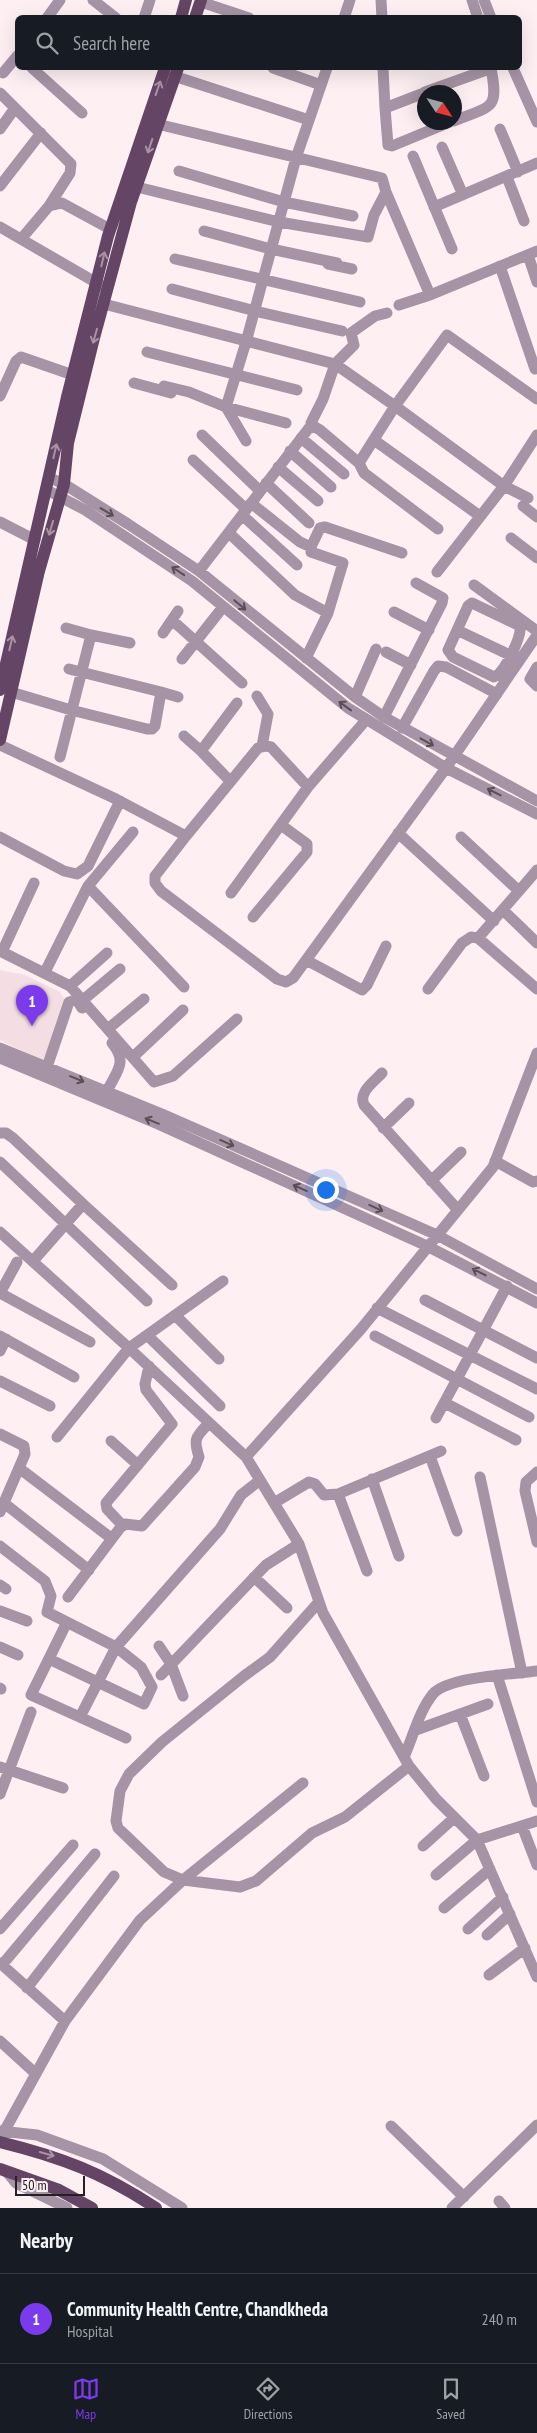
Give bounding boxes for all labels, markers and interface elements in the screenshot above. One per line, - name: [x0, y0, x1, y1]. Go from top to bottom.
- search box: [15, 15, 522, 70]
- icon: search: [33, 29, 61, 57]
- text: Search here: [73, 31, 150, 55]
- one-way arrow: [153, 80, 163, 96]
- north arrow: [417, 85, 462, 130]
- one-way arrow: [144, 138, 154, 154]
- one-way arrow: [99, 251, 108, 267]
- one-way arrow: [89, 328, 99, 344]
- one-way arrow: [51, 443, 60, 459]
- one-way arrow: [100, 507, 114, 517]
- one-way arrow: [46, 520, 56, 536]
- one-way arrow: [171, 566, 185, 576]
- one-way arrow: [233, 600, 246, 611]
- one-way arrow: [7, 635, 16, 651]
- one-way arrow: [338, 701, 352, 711]
- one-way arrow: [420, 737, 435, 747]
- one-way arrow: [486, 787, 501, 797]
- pin: 1: [16, 985, 48, 1026]
- one-way arrow: [70, 1076, 85, 1085]
- one-way arrow: [144, 1116, 159, 1125]
- one-way arrow: [219, 1138, 234, 1148]
- your location: [313, 1177, 339, 1203]
- one-way arrow: [293, 1183, 308, 1192]
- one-way arrow: [368, 1204, 383, 1214]
- one-way arrow: [471, 1267, 486, 1277]
- one-way arrow: [39, 2150, 55, 2160]
- scale bar: [15, 2173, 85, 2196]
- text: 50 m: [22, 2176, 47, 2194]
- text: Nearby: [20, 2227, 73, 2254]
- text: Community Health Centre, Chandkheda: [67, 2297, 328, 2321]
- text: 1: [32, 2309, 40, 2329]
- text: 240 m: [482, 2309, 517, 2329]
- text: Hospital: [67, 2321, 113, 2341]
- tab: Map: [72, 2375, 100, 2423]
- tab: Directions: [244, 2375, 292, 2423]
- tab: Saved: [436, 2375, 465, 2423]

